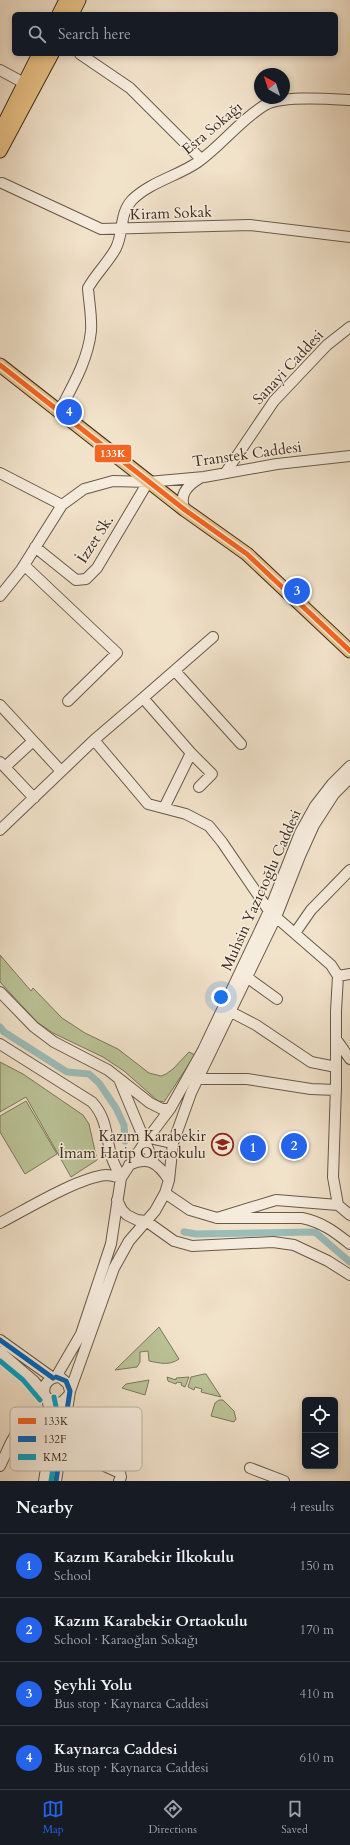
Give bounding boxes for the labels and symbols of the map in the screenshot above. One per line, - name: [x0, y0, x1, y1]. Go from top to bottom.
- north arrow: [254, 68, 290, 104]
- street label: Esra Sokağı: [178, 97, 246, 159]
- street label: Kiram Sokak: [130, 202, 212, 224]
- street label: Sanayi Caddesi: [248, 325, 328, 409]
- pin: 4: [56, 397, 82, 427]
- street label: Transtek Caddesi: [191, 436, 303, 472]
- line badge: 133K: [94, 444, 132, 463]
- text: 133K: [100, 446, 126, 461]
- street label: İzzet Sk.: [72, 511, 118, 567]
- pin: 3: [284, 576, 310, 606]
- street label: Muhsin Yazıcıoğlu Caddesi: [216, 806, 306, 974]
- your location: [211, 987, 231, 1007]
- place label: Kazım Karabekir İmam Hatip Ortaokulu: [59, 1126, 207, 1163]
- pin: 2: [281, 1131, 307, 1161]
- school or university icon: Kazım Karabekir İmam Hatip Ortaokulu: [209, 1132, 235, 1158]
- pin: 1: [240, 1133, 266, 1163]
- legend: [10, 1407, 142, 1471]
- text: 133K: [43, 1414, 69, 1429]
- text: 132F: [43, 1432, 66, 1447]
- text: KM2: [43, 1450, 68, 1465]

